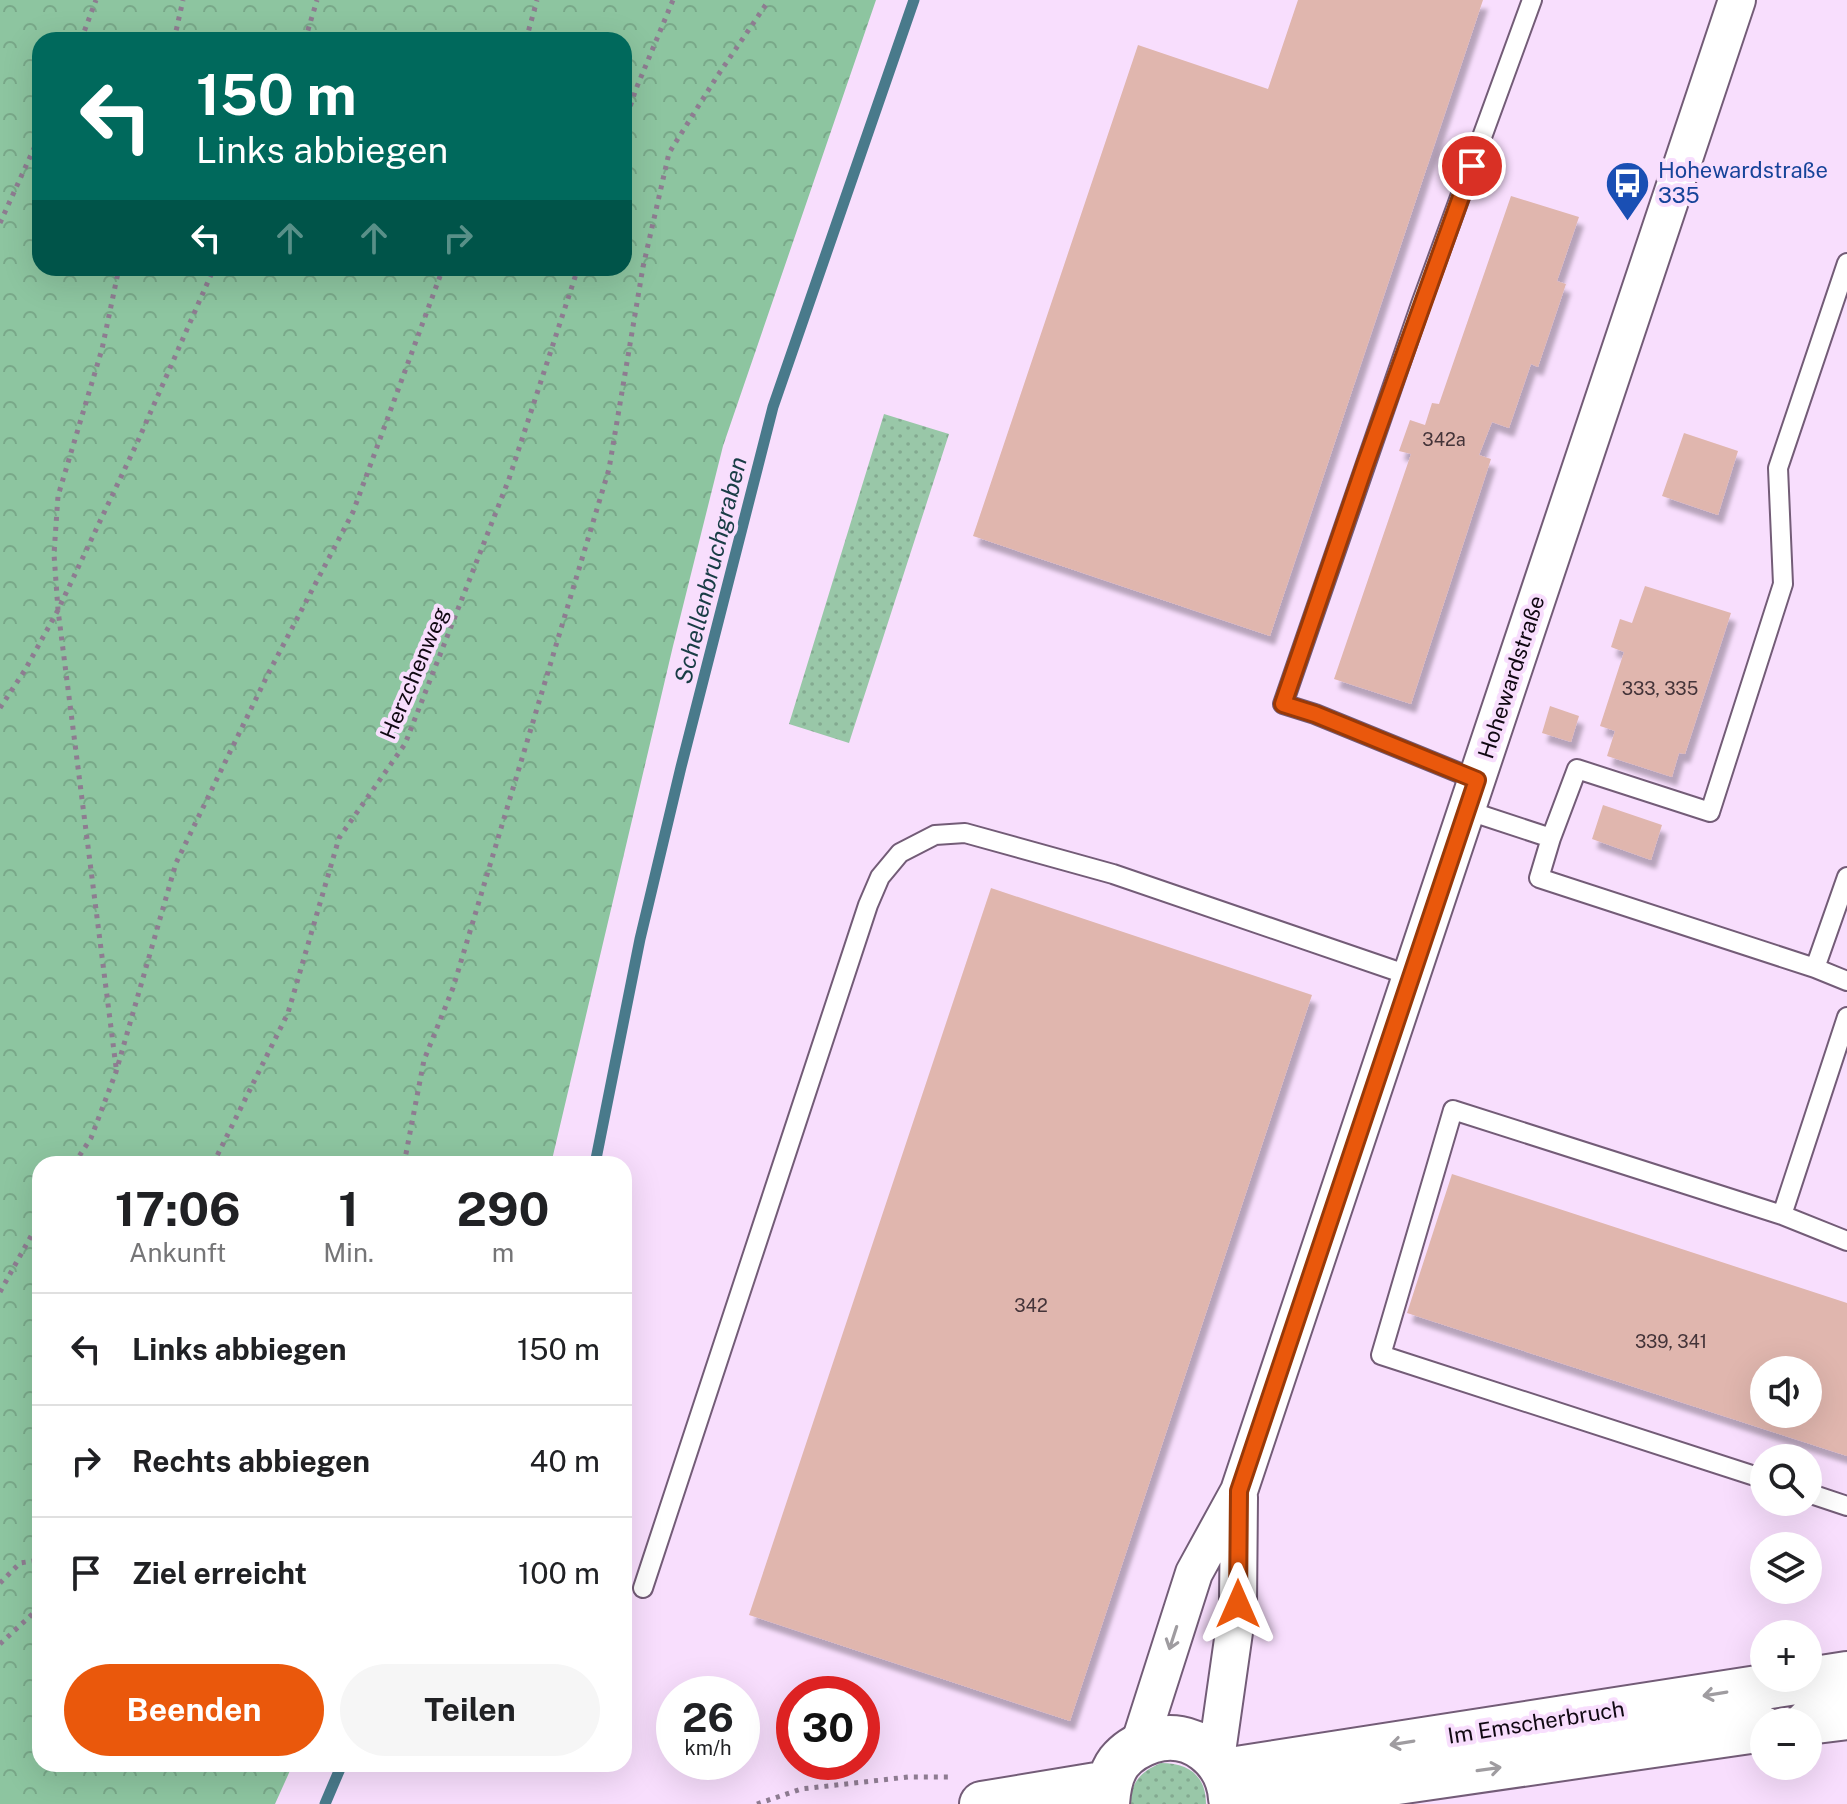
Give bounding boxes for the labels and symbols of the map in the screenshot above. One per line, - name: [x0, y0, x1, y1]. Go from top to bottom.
- pin: [1438, 132, 1506, 200]
- place label: Hohewardstraße 335: [1658, 157, 1828, 208]
- bus stop icon: Hohewardstraße 335: [1603, 159, 1651, 222]
- house number: 342a: [1422, 429, 1466, 450]
- water label: Schellenbruchgraben: [668, 454, 752, 686]
- street label: Hohewardstraße: [1472, 592, 1550, 762]
- street label: Herzchenweg: [375, 603, 453, 743]
- house number: 333, 335: [1622, 678, 1698, 699]
- house number: 342: [1014, 1295, 1048, 1316]
- house number: 339, 341: [1635, 1331, 1707, 1352]
- position arrow: [1196, 1562, 1280, 1646]
- one-way arrow: [1165, 1625, 1180, 1651]
- speed limit sign: 30: [776, 1676, 880, 1780]
- one-way arrow: [1702, 1688, 1728, 1703]
- street label: Im Emscherbruch: [1446, 1695, 1626, 1749]
- one-way arrow: [1390, 1736, 1416, 1751]
- one-way arrow: [1476, 1761, 1501, 1776]

